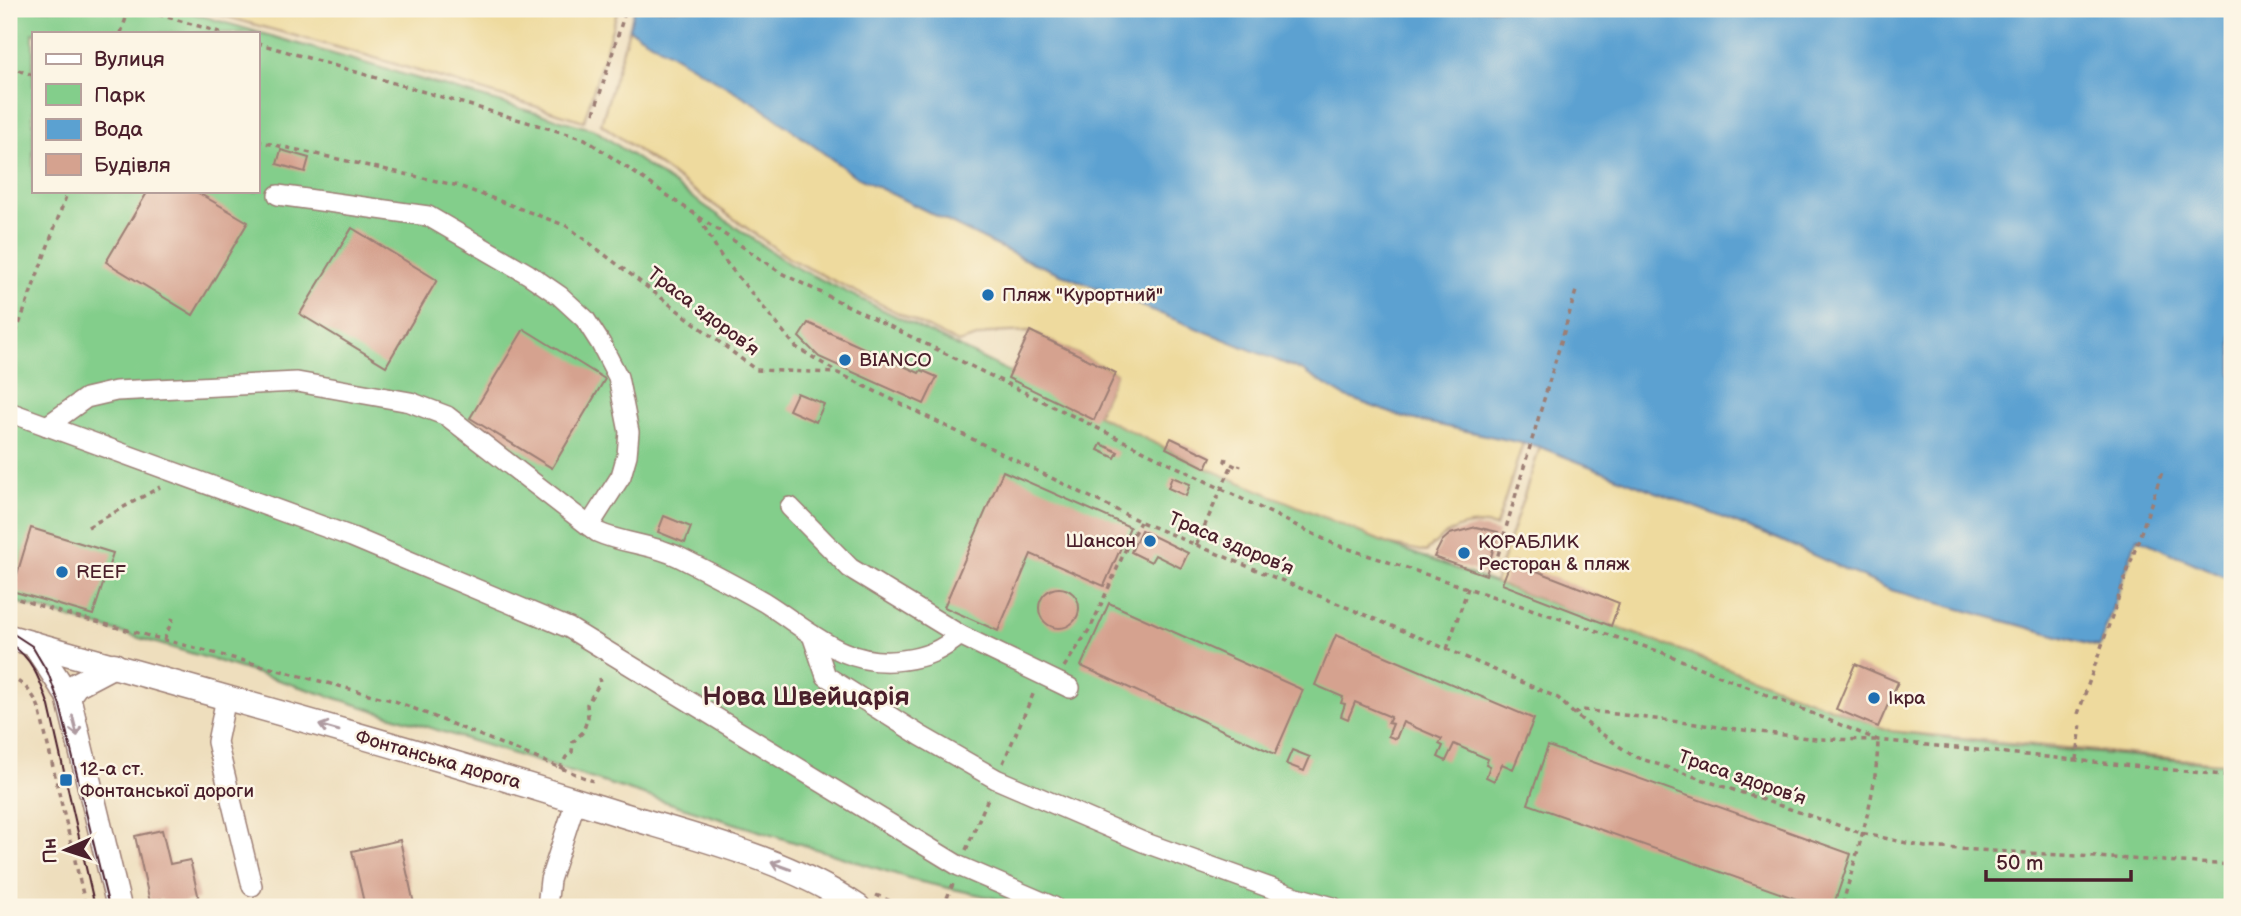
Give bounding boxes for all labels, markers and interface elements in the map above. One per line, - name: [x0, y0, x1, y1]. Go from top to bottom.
- legend: [32, 32, 259, 192]
- text: Вулиця: [94, 47, 165, 72]
- text: Парк: [94, 83, 145, 108]
- text: Вода: [94, 117, 143, 142]
- text: Будівля: [94, 153, 171, 178]
- street label: Траса здоров’я: [643, 263, 763, 361]
- place label: Пляж "Курортний": [1002, 284, 1163, 307]
- marker: Пляж "Курортний": [980, 287, 996, 303]
- place label: BIANCO: [859, 349, 932, 372]
- marker: BIANCO: [837, 352, 853, 368]
- street label: Траса здоров’я: [1165, 507, 1297, 581]
- place label: Шансон: [1066, 530, 1136, 553]
- place label: КОРАБЛИК Ресторан & пляж: [1478, 531, 1630, 576]
- marker: Шансон: [1142, 533, 1158, 549]
- marker: КОРАБЛИК Ресторан & пляж: [1456, 545, 1472, 561]
- place label: REEF: [76, 561, 127, 584]
- marker: REEF: [54, 564, 70, 580]
- district label: Нова Швейцарія: [702, 682, 910, 713]
- place label: Ікра: [1888, 687, 1925, 710]
- marker: Ікра: [1866, 690, 1882, 706]
- one-way arrow: [69, 714, 82, 736]
- one-way arrow: [318, 721, 341, 734]
- street label: Фонтанська дорога: [353, 725, 523, 795]
- street label: Траса здоров’я: [1675, 745, 1809, 811]
- place label: 12-а ст. Фонтанської дороги: [80, 758, 254, 803]
- marker: 12-а ст. Фонтанської дороги: [58, 772, 74, 788]
- north arrow: [32, 814, 102, 884]
- text: Пн: [38, 838, 63, 864]
- scale bar: [1986, 839, 2131, 883]
- text: 50 m: [1996, 851, 2043, 876]
- one-way arrow: [770, 859, 792, 872]

